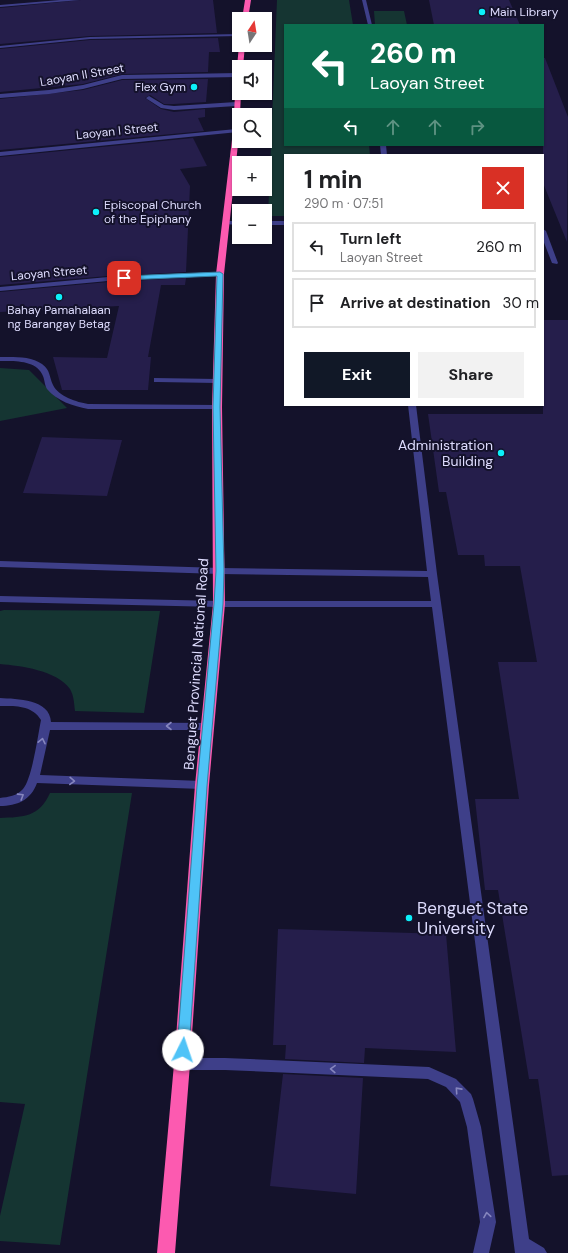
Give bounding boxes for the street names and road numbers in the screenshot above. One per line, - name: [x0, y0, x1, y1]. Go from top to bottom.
- street label: Laoyan II Street: [39, 60, 126, 90]
- street label: Laoyan I Street: [75, 119, 159, 143]
- street label: Laoyan Street: [10, 262, 88, 284]
- street label: Benguet Provincial National Road: [180, 558, 212, 770]

